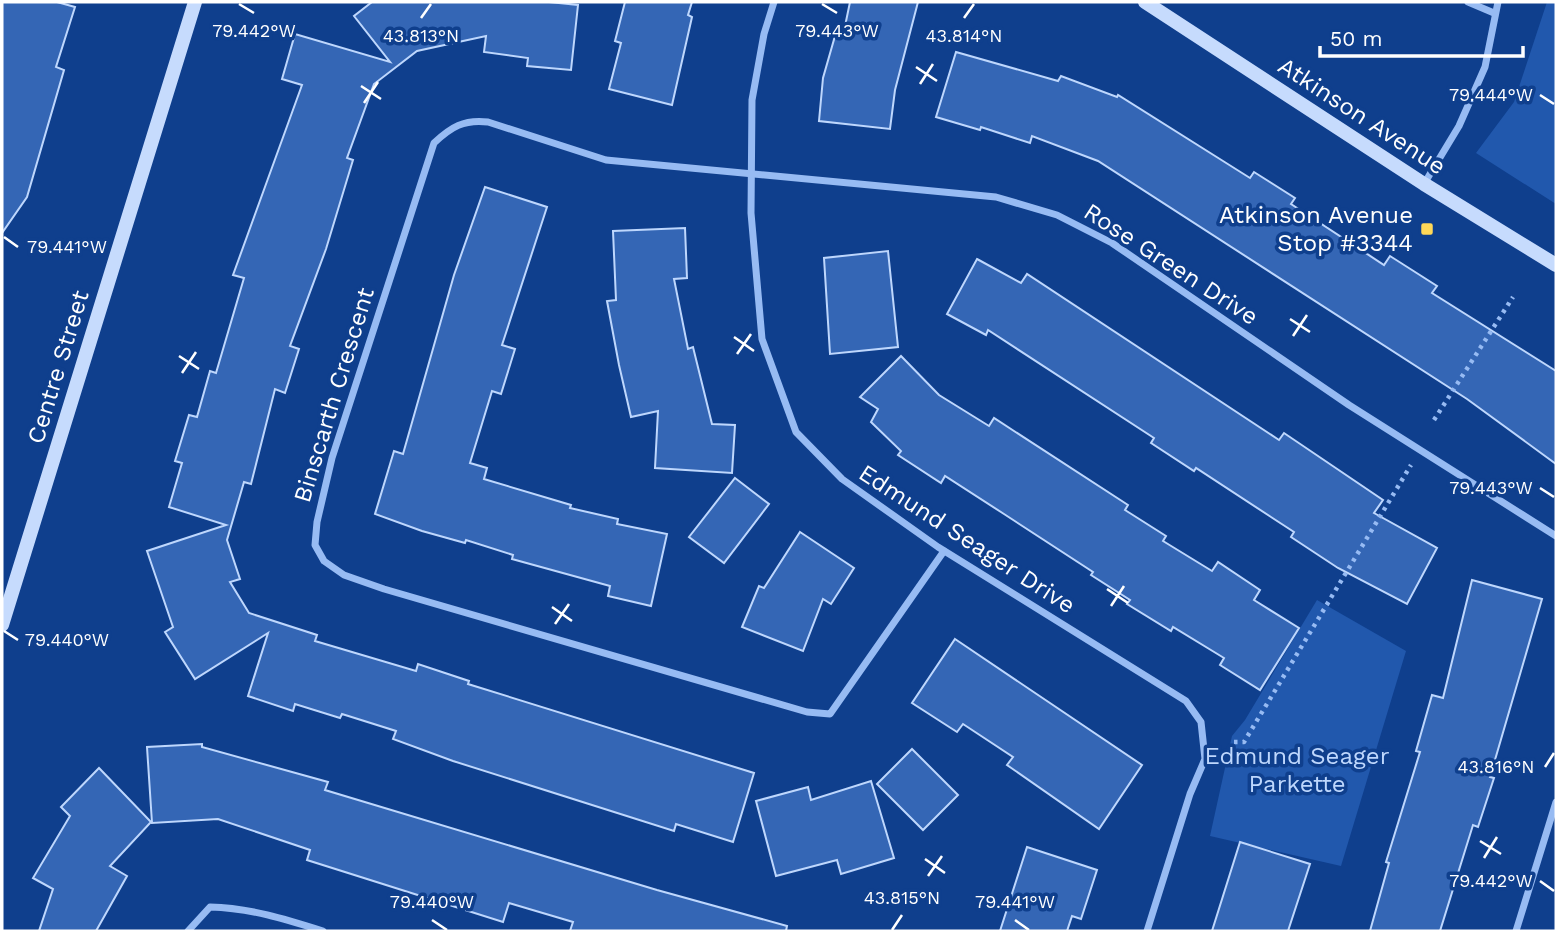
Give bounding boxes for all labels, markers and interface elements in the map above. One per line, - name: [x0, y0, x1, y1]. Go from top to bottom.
- scale bar: [1320, 14, 1523, 58]
- text: 79.442°W: [212, 20, 296, 41]
- text: 79.443°W: [795, 20, 879, 41]
- text: 43.813°N: [383, 25, 459, 46]
- text: 43.814°N: [926, 25, 1002, 46]
- text: 50 m: [1330, 26, 1382, 51]
- street label: Atkinson Avenue: [1273, 51, 1451, 181]
- text: 79.444°W: [1449, 84, 1533, 105]
- street label: Rose Green Drive: [1079, 197, 1263, 331]
- place label: Atkinson Avenue Stop #3344: [1219, 201, 1413, 257]
- marker: Atkinson Avenue Stop #3344: [1419, 221, 1435, 237]
- text: 79.441°W: [27, 236, 107, 257]
- street label: Binscarth Crescent: [288, 284, 380, 506]
- street label: Centre Street: [21, 287, 95, 447]
- street label: Edmund Seager Drive: [854, 459, 1080, 619]
- text: 79.443°W: [1449, 477, 1533, 498]
- text: 79.440°W: [25, 629, 109, 650]
- park label: Edmund Seager Parkette: [1205, 742, 1390, 798]
- text: 43.816°N: [1458, 756, 1534, 777]
- text: 79.442°W: [1449, 870, 1533, 891]
- text: 43.815°N: [864, 887, 940, 908]
- text: 79.440°W: [390, 891, 474, 912]
- text: 79.441°W: [975, 891, 1055, 912]

